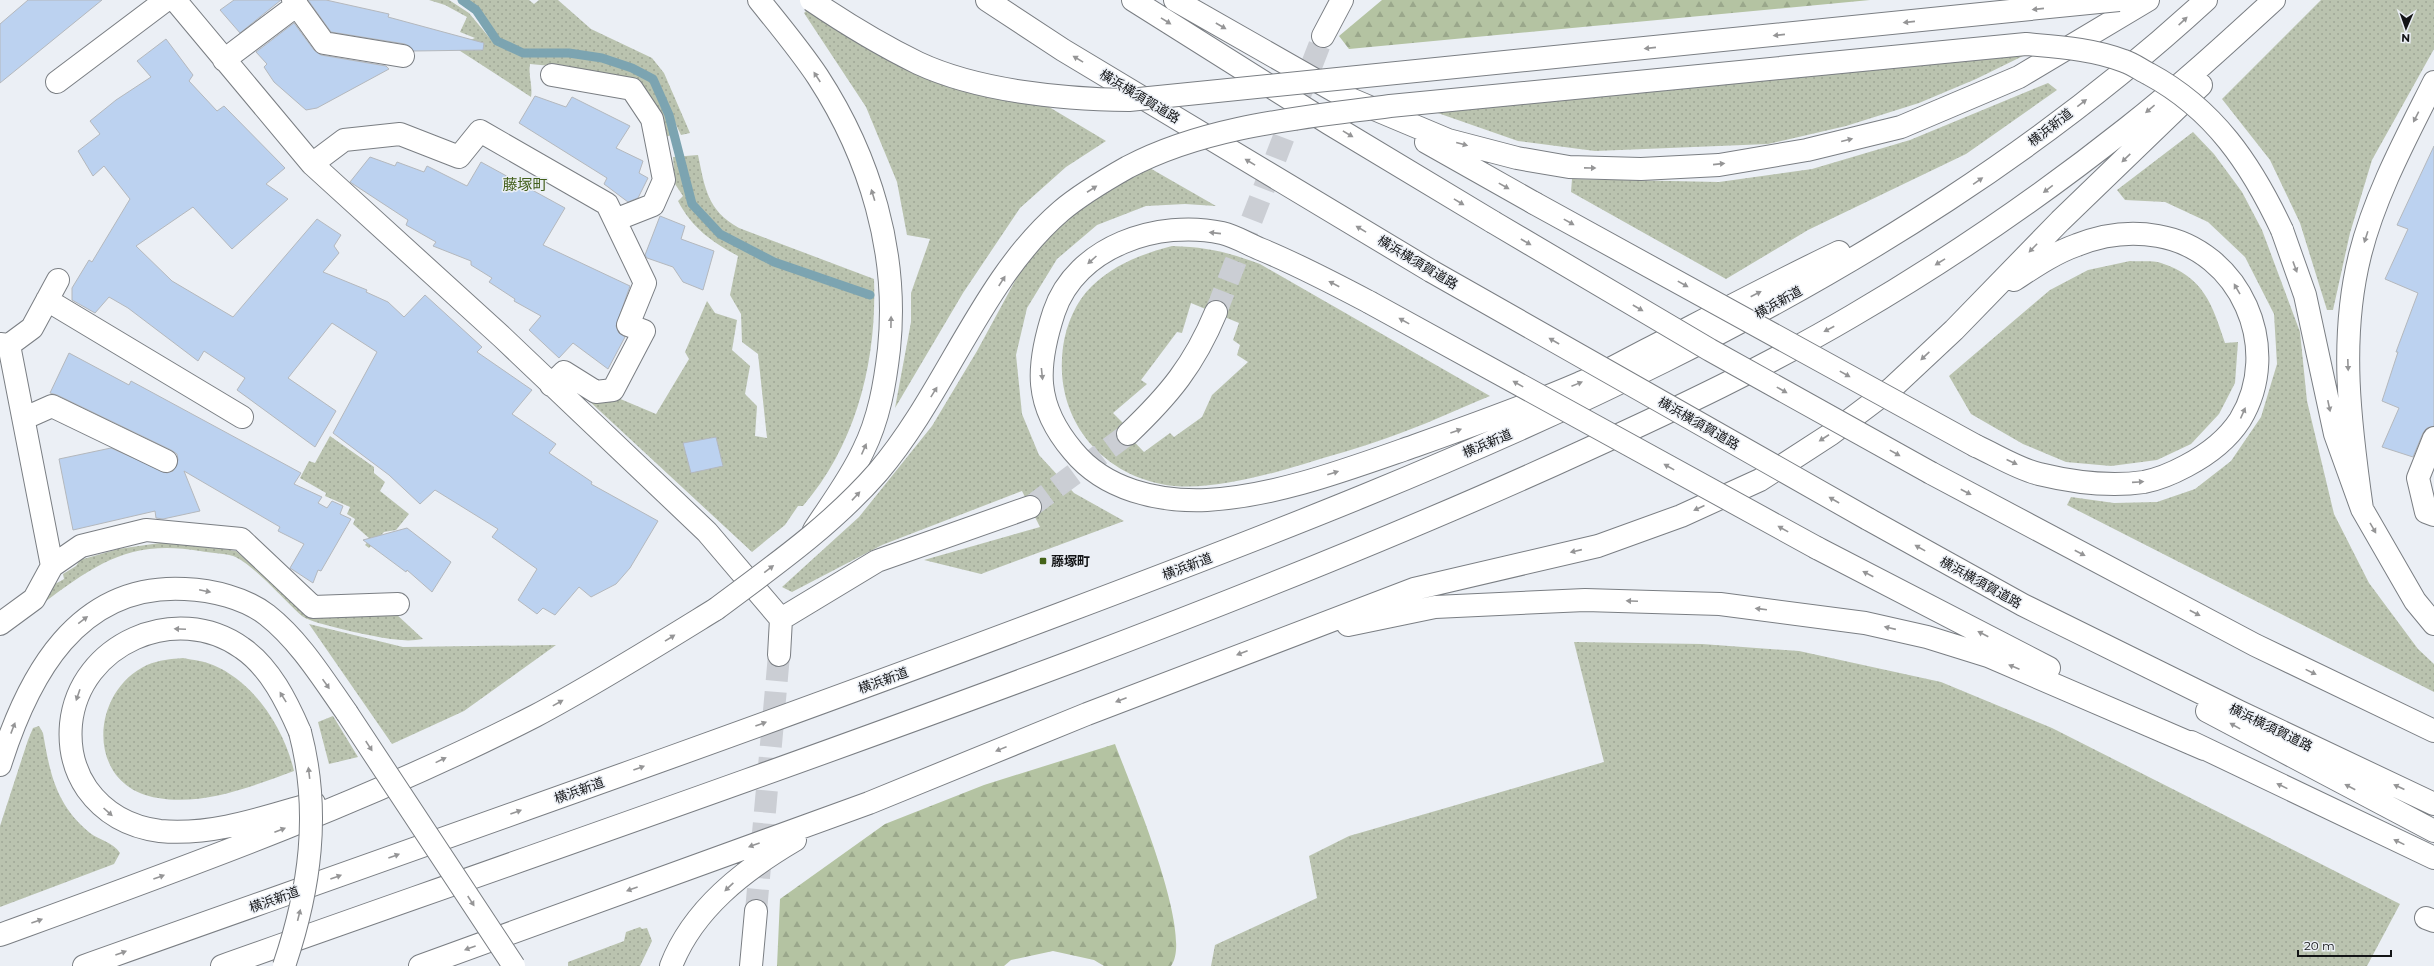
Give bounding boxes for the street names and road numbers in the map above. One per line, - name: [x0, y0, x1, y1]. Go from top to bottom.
- street label: 横浜横須賀道路: [1097, 66, 1183, 126]
- street label: 横浜新道: [2025, 105, 2075, 149]
- street label: 横浜横須賀道路: [1375, 232, 1461, 292]
- street label: 横浜新道: [1751, 282, 1805, 322]
- street label: 横浜横須賀道路: [1656, 393, 1742, 453]
- street label: 横浜新道: [1460, 425, 1514, 461]
- street label: 横浜新道: [1160, 549, 1214, 583]
- street label: 横浜横須賀道路: [1937, 553, 2025, 611]
- street label: 横浜新道: [856, 664, 910, 696]
- street label: 横浜横須賀道路: [2227, 700, 2315, 754]
- street label: 横浜新道: [552, 774, 606, 806]
- street label: 横浜新道: [247, 883, 301, 915]

